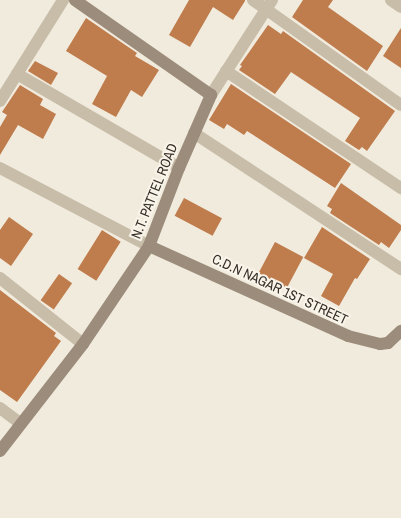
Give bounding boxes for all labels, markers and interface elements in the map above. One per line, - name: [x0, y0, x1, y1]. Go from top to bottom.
- street label: N.T. PATTEL ROAD: [127, 141, 181, 241]
- street label: C.D.N NAGAR 1ST STREET: [209, 250, 351, 328]

